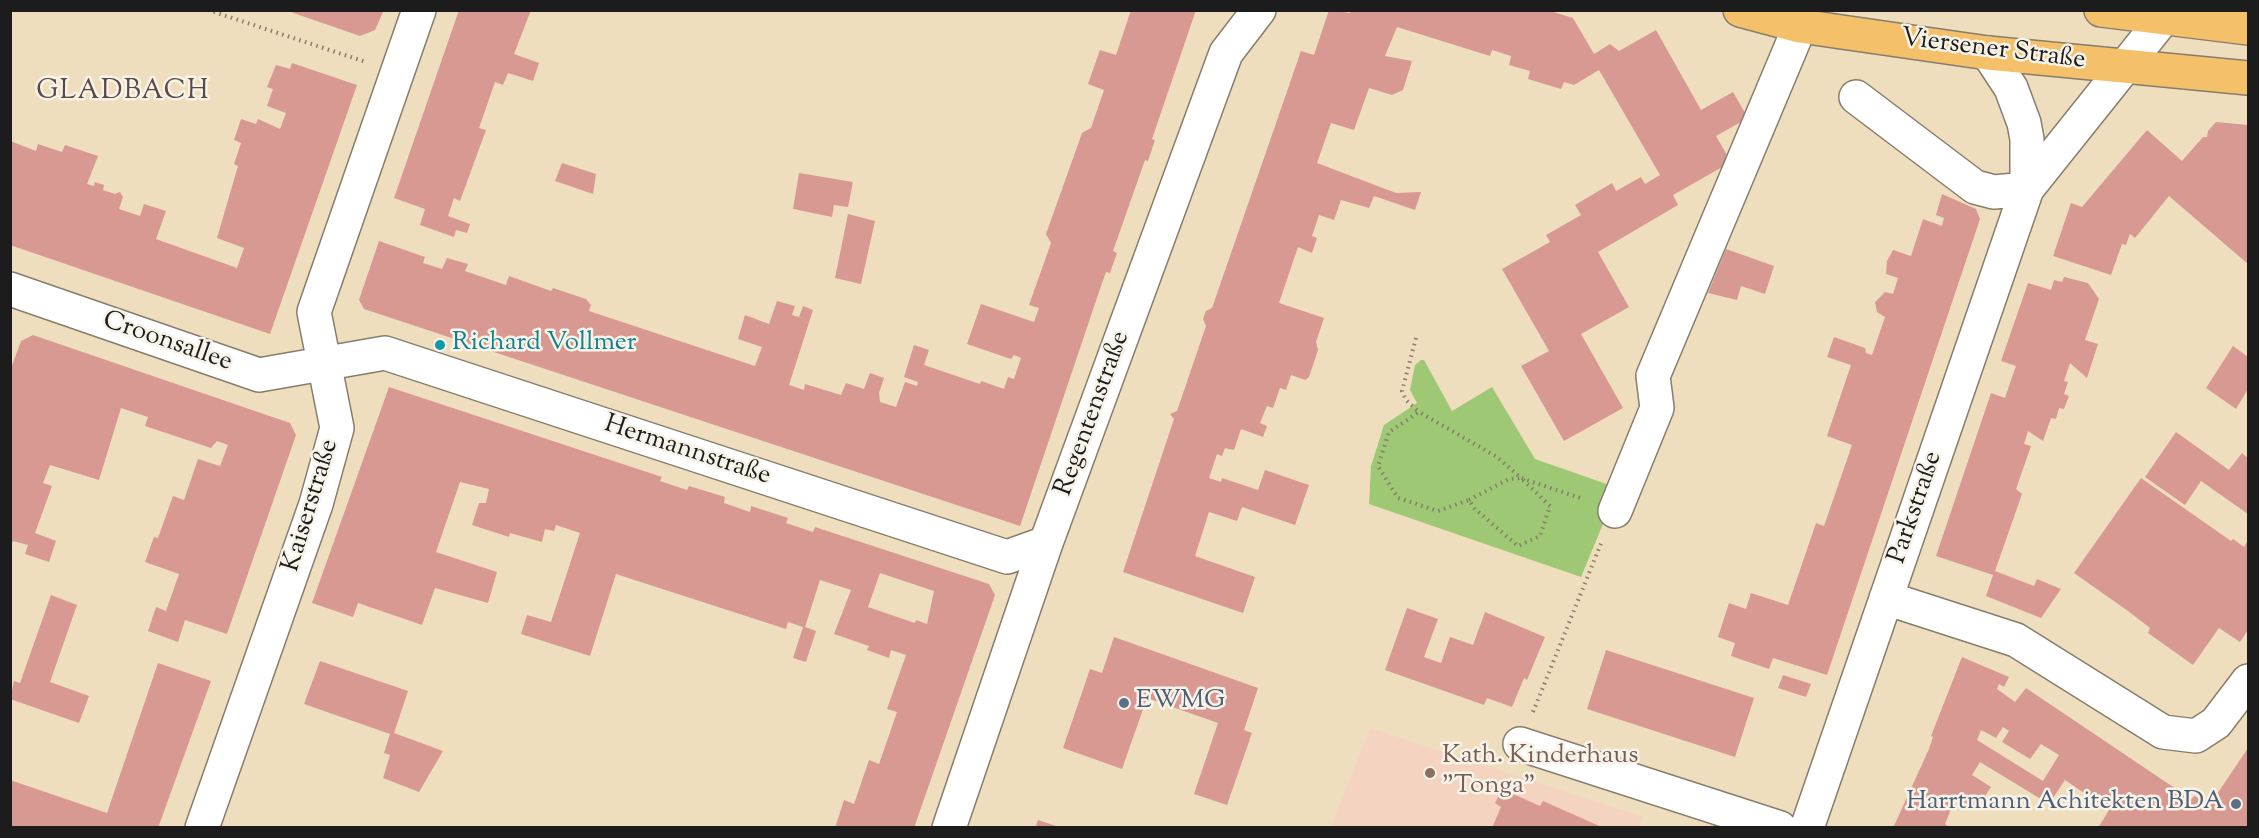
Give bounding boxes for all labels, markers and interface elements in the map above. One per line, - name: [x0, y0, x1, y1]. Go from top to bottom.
- street label: Viersener Straße: [1899, 24, 2087, 78]
- district label: GLADBACH: [36, 77, 210, 109]
- street label: Croonsallee: [98, 306, 236, 380]
- street label: Regentenstraße: [1050, 327, 1138, 501]
- place label: Richard Vollmer: [452, 329, 637, 361]
- marker: Richard Vollmer: [433, 338, 447, 352]
- street label: Hermannstraße: [600, 410, 774, 494]
- street label: Kaiserstraße: [277, 436, 347, 576]
- street label: Parkstraße: [1883, 448, 1951, 568]
- place label: EWMG: [1136, 687, 1225, 719]
- marker: EWMG: [1117, 696, 1131, 710]
- place label: Kath. Kinderhaus "Tonga": [1442, 742, 1638, 804]
- marker: Kath. Kinderhaus "Tonga": [1423, 766, 1437, 780]
- place label: Harrtmann Achitekten BDA: [1906, 788, 2224, 820]
- marker: Harrtmann Achitekten BDA: [2229, 797, 2243, 811]

